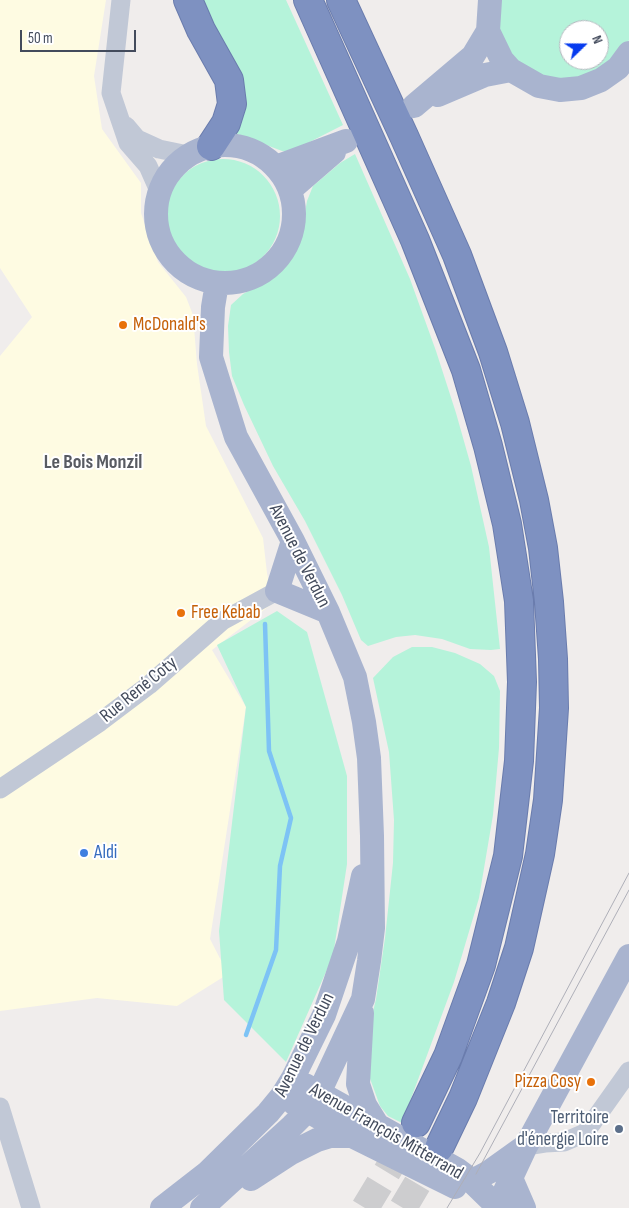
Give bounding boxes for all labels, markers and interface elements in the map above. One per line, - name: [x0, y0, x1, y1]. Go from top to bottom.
- scale bar: [22, 20, 139, 52]
- north arrow: [559, 20, 609, 70]
- text: 50 m: [28, 29, 53, 48]
- text: N: [588, 33, 607, 46]
- place label: McDonald's: [133, 314, 206, 336]
- marker: McDonald's: [117, 319, 129, 331]
- district label: Le Bois Monzil: [44, 451, 142, 475]
- street label: Avenue de Verdun: [263, 501, 335, 611]
- place label: Free Kebab: [191, 602, 261, 624]
- marker: Free Kebab: [175, 607, 187, 619]
- street label: Rue René Coty: [96, 652, 182, 728]
- place label: Aldi: [94, 842, 117, 864]
- marker: Aldi: [78, 847, 90, 859]
- street label: Avenue de Verdun: [270, 989, 340, 1101]
- place label: Pizza Cosy: [514, 1071, 581, 1093]
- marker: Pizza Cosy: [585, 1076, 597, 1088]
- street label: Avenue François Mitterrand: [305, 1079, 467, 1185]
- place label: Territoire d'énergie Loire: [517, 1107, 609, 1151]
- marker: Territoire d'énergie Loire: [613, 1123, 625, 1135]

